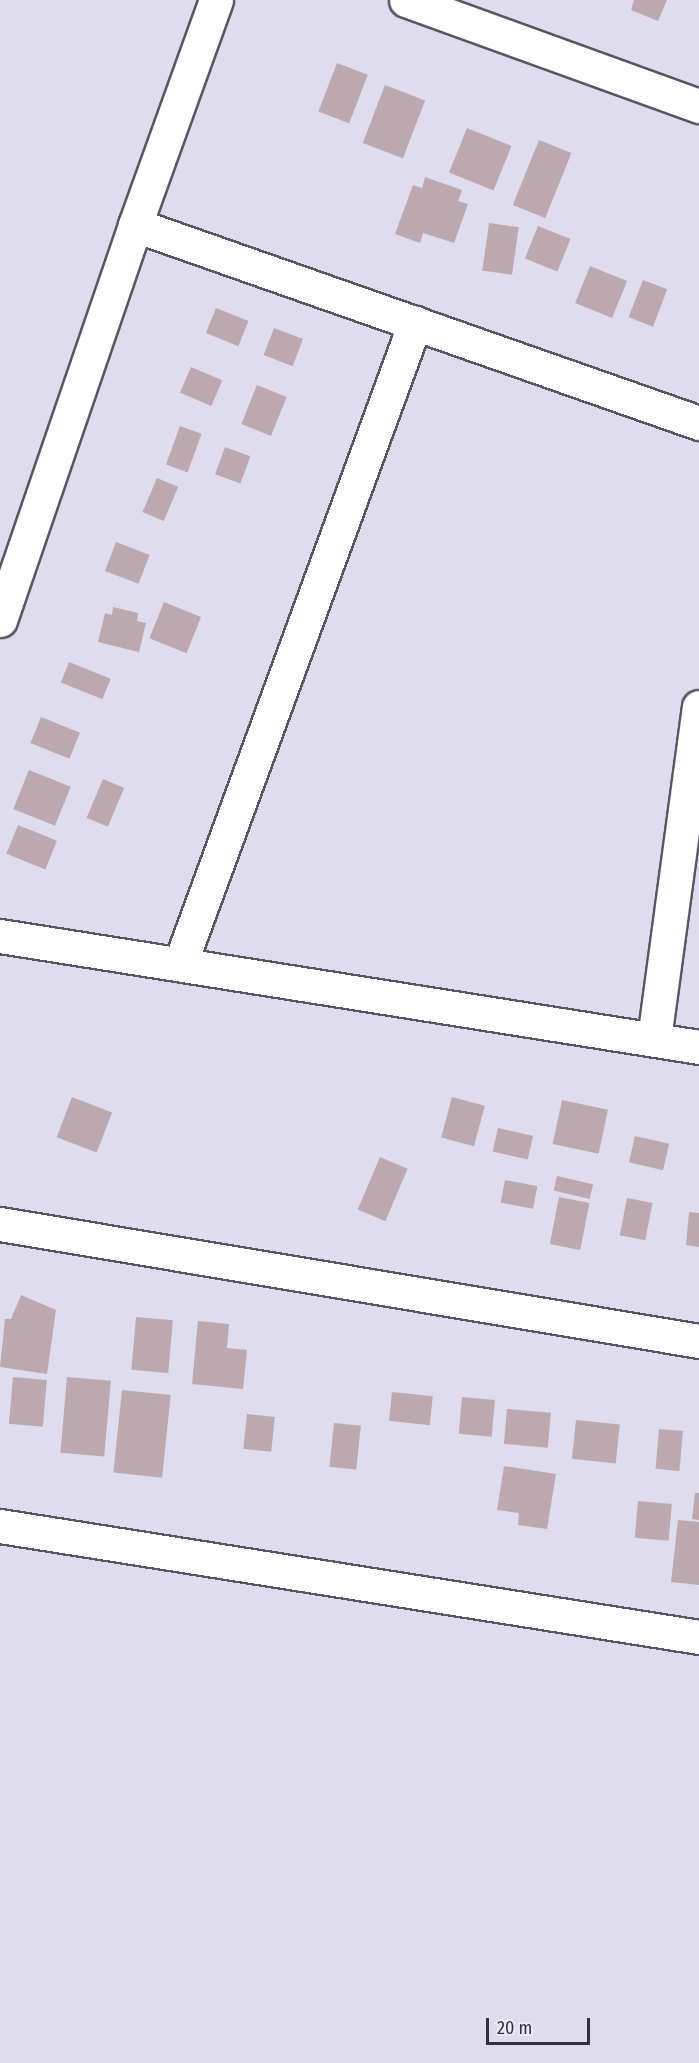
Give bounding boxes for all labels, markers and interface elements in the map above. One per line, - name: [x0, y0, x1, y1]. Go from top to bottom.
- scale bar: [489, 2006, 592, 2044]
- text: 20 m: [497, 2017, 532, 2039]

